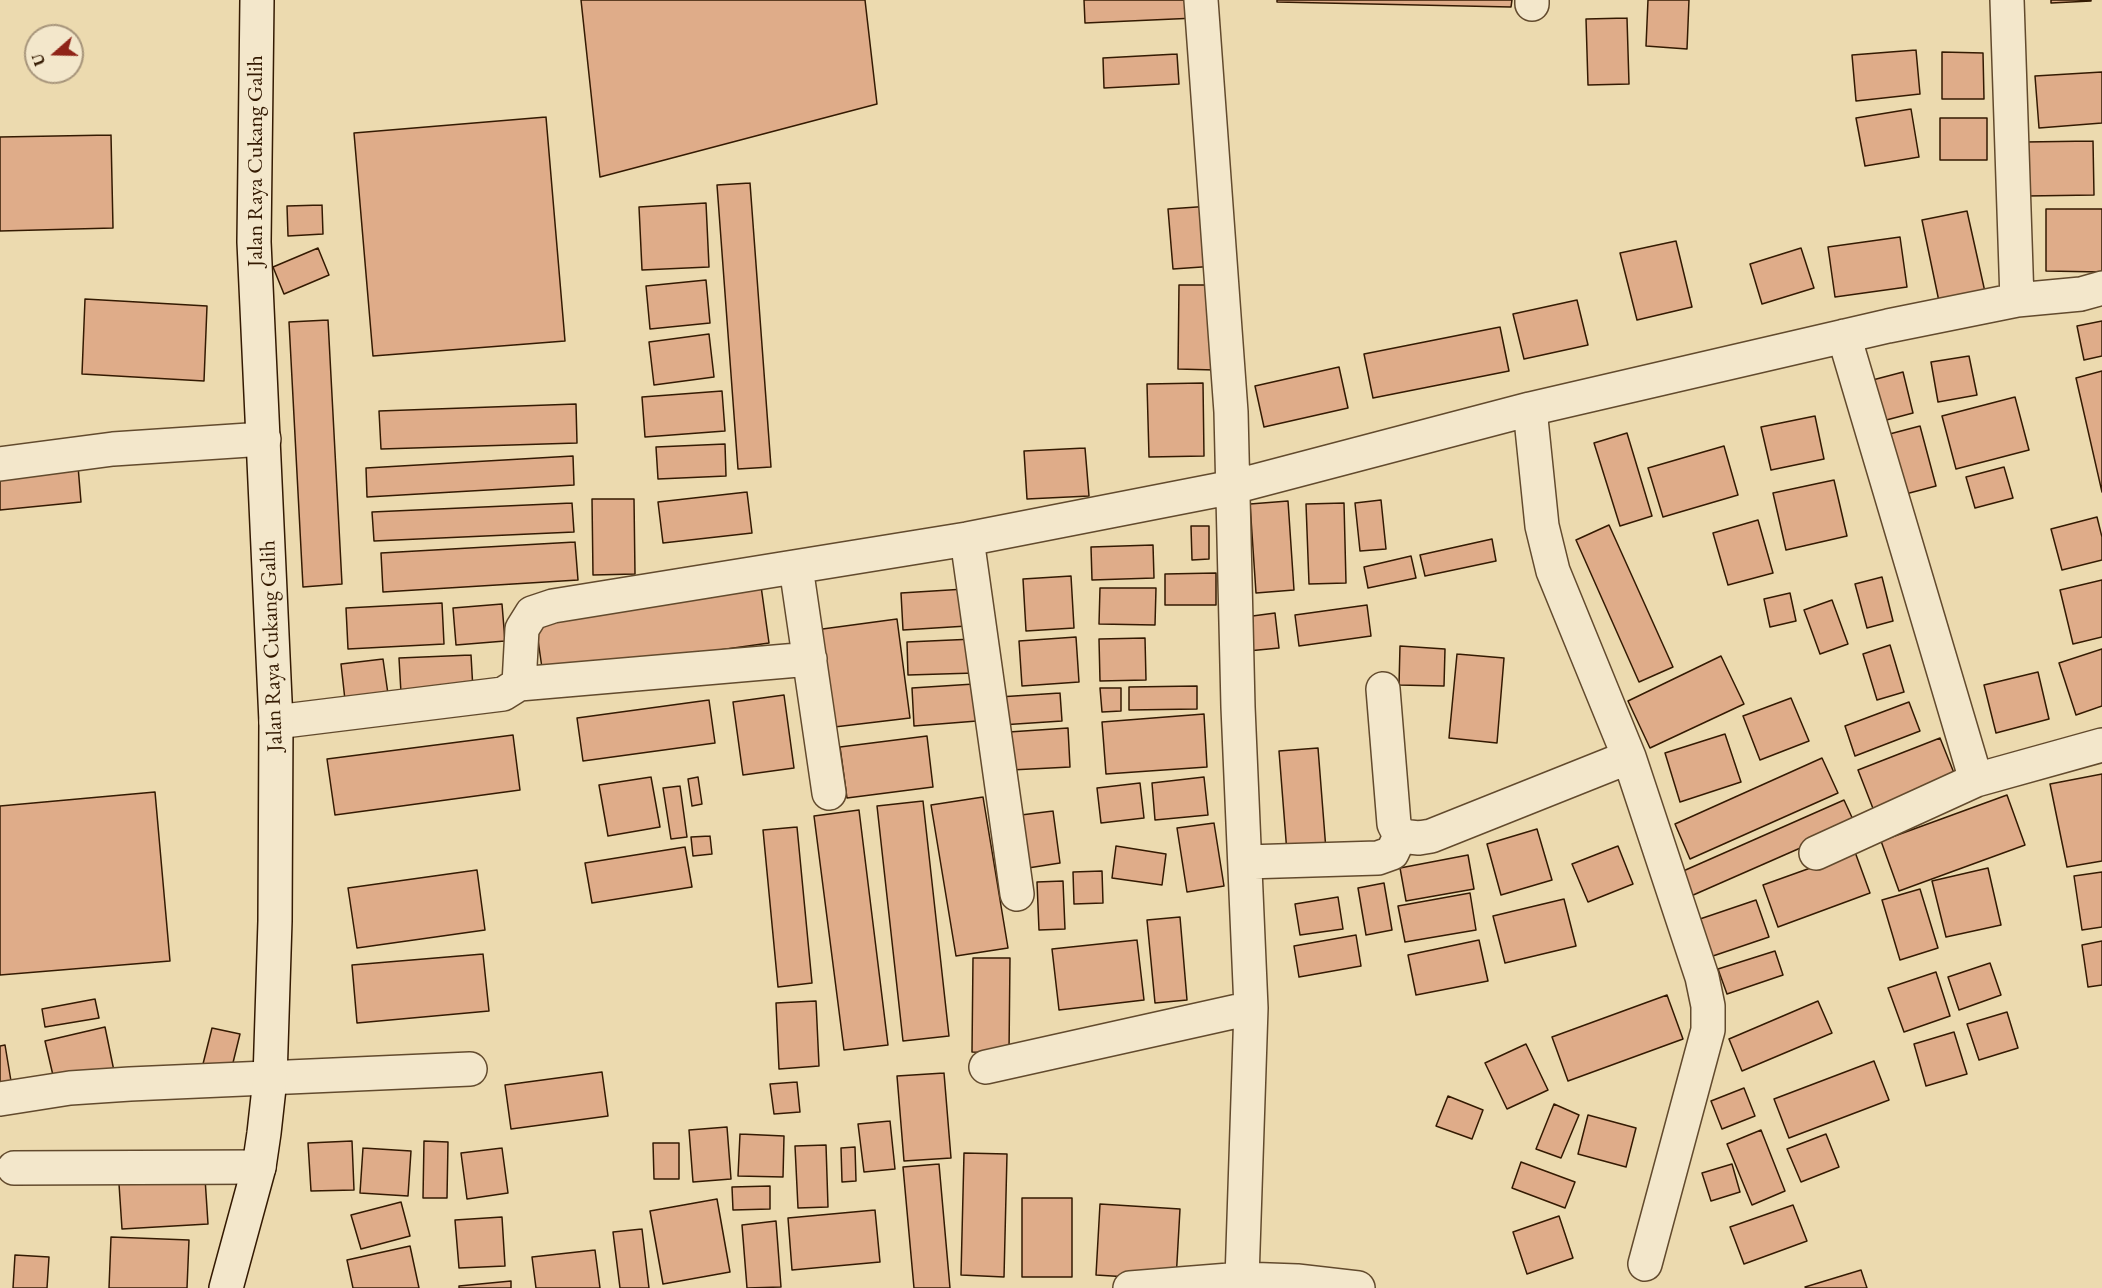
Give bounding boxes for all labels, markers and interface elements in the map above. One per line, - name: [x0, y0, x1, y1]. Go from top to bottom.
- north arrow: [24, 24, 84, 84]
- text: U: [27, 50, 50, 69]
- street label: Jalan Raya Cukang Galih: [243, 55, 269, 267]
- street label: Jalan Raya Cukang Galih: [255, 540, 289, 752]

